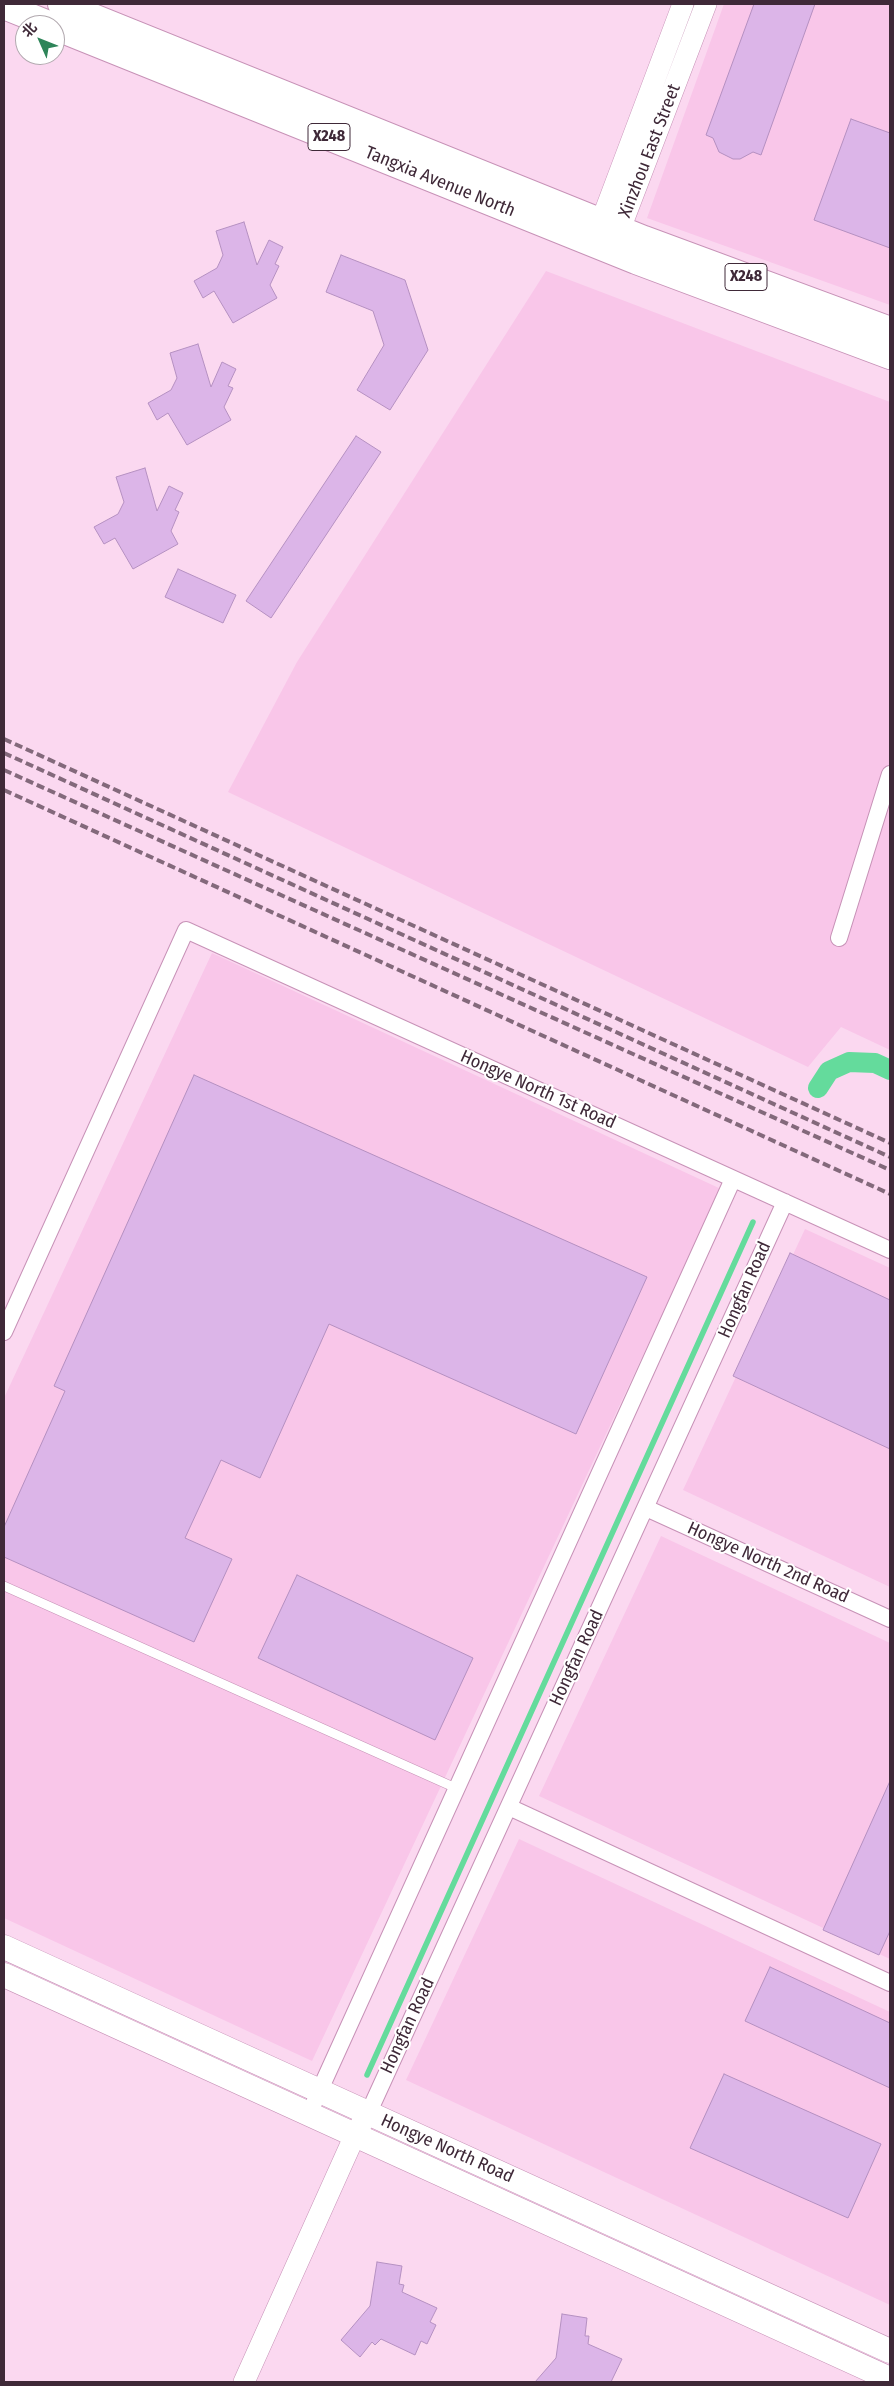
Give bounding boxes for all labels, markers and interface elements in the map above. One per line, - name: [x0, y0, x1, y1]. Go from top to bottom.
- north arrow: [15, 15, 65, 65]
- text: 北: [19, 19, 41, 41]
- street label: Xinzhou East Street: [615, 81, 685, 221]
- road number: X248: [308, 124, 350, 150]
- street label: Tangxia Avenue North: [362, 142, 518, 222]
- road number: X248: [725, 264, 767, 290]
- street label: Hongye North 1st Road: [457, 1046, 619, 1134]
- street label: Hongfan Road: [714, 1238, 776, 1342]
- street label: Hongye North 2nd Road: [684, 1518, 852, 1608]
- street label: Hongfan Road: [545, 1607, 609, 1709]
- street label: Hongfan Road: [376, 1975, 440, 2077]
- street label: Hongye North Road: [377, 2110, 517, 2188]

